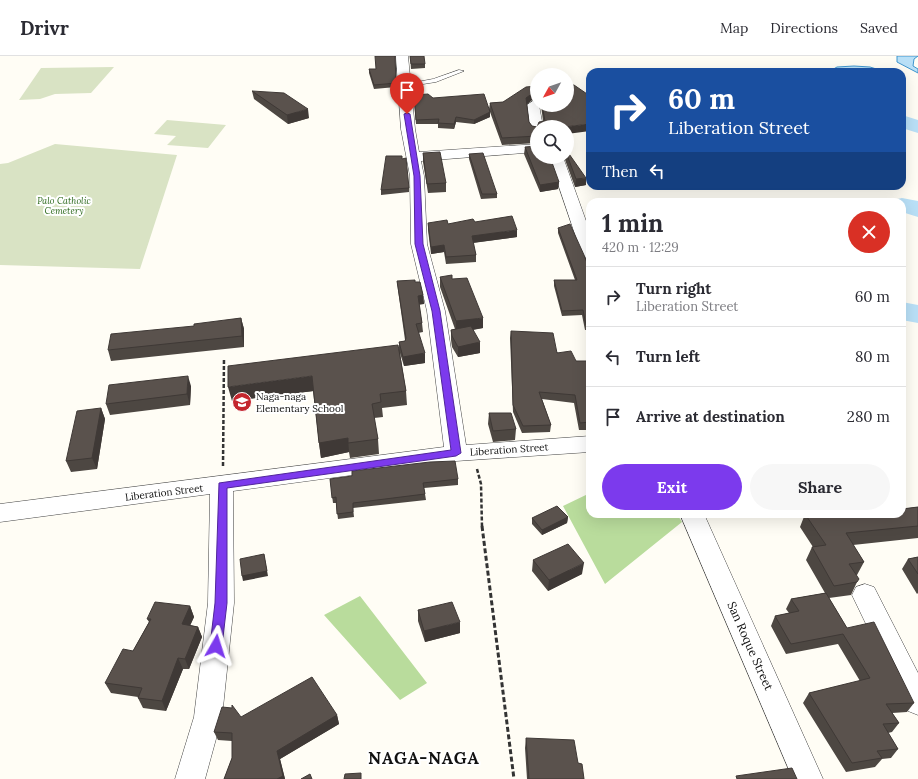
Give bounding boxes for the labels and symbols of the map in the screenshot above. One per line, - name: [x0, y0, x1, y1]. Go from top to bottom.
- north arrow: [530, 68, 574, 112]
- pin: [390, 73, 424, 114]
- park label: Palo Catholic Cemetery: [37, 195, 91, 216]
- place label: Naga-naga Elementary School: [256, 390, 344, 415]
- school or university icon: Naga-naga Elementary School: [231, 391, 253, 413]
- street label: Liberation Street: [469, 440, 549, 459]
- street label: Liberation Street: [124, 481, 204, 504]
- street label: San Roque Street: [724, 599, 777, 693]
- position arrow: [195, 625, 237, 667]
- district label: NAGA-NAGA: [368, 747, 480, 769]

